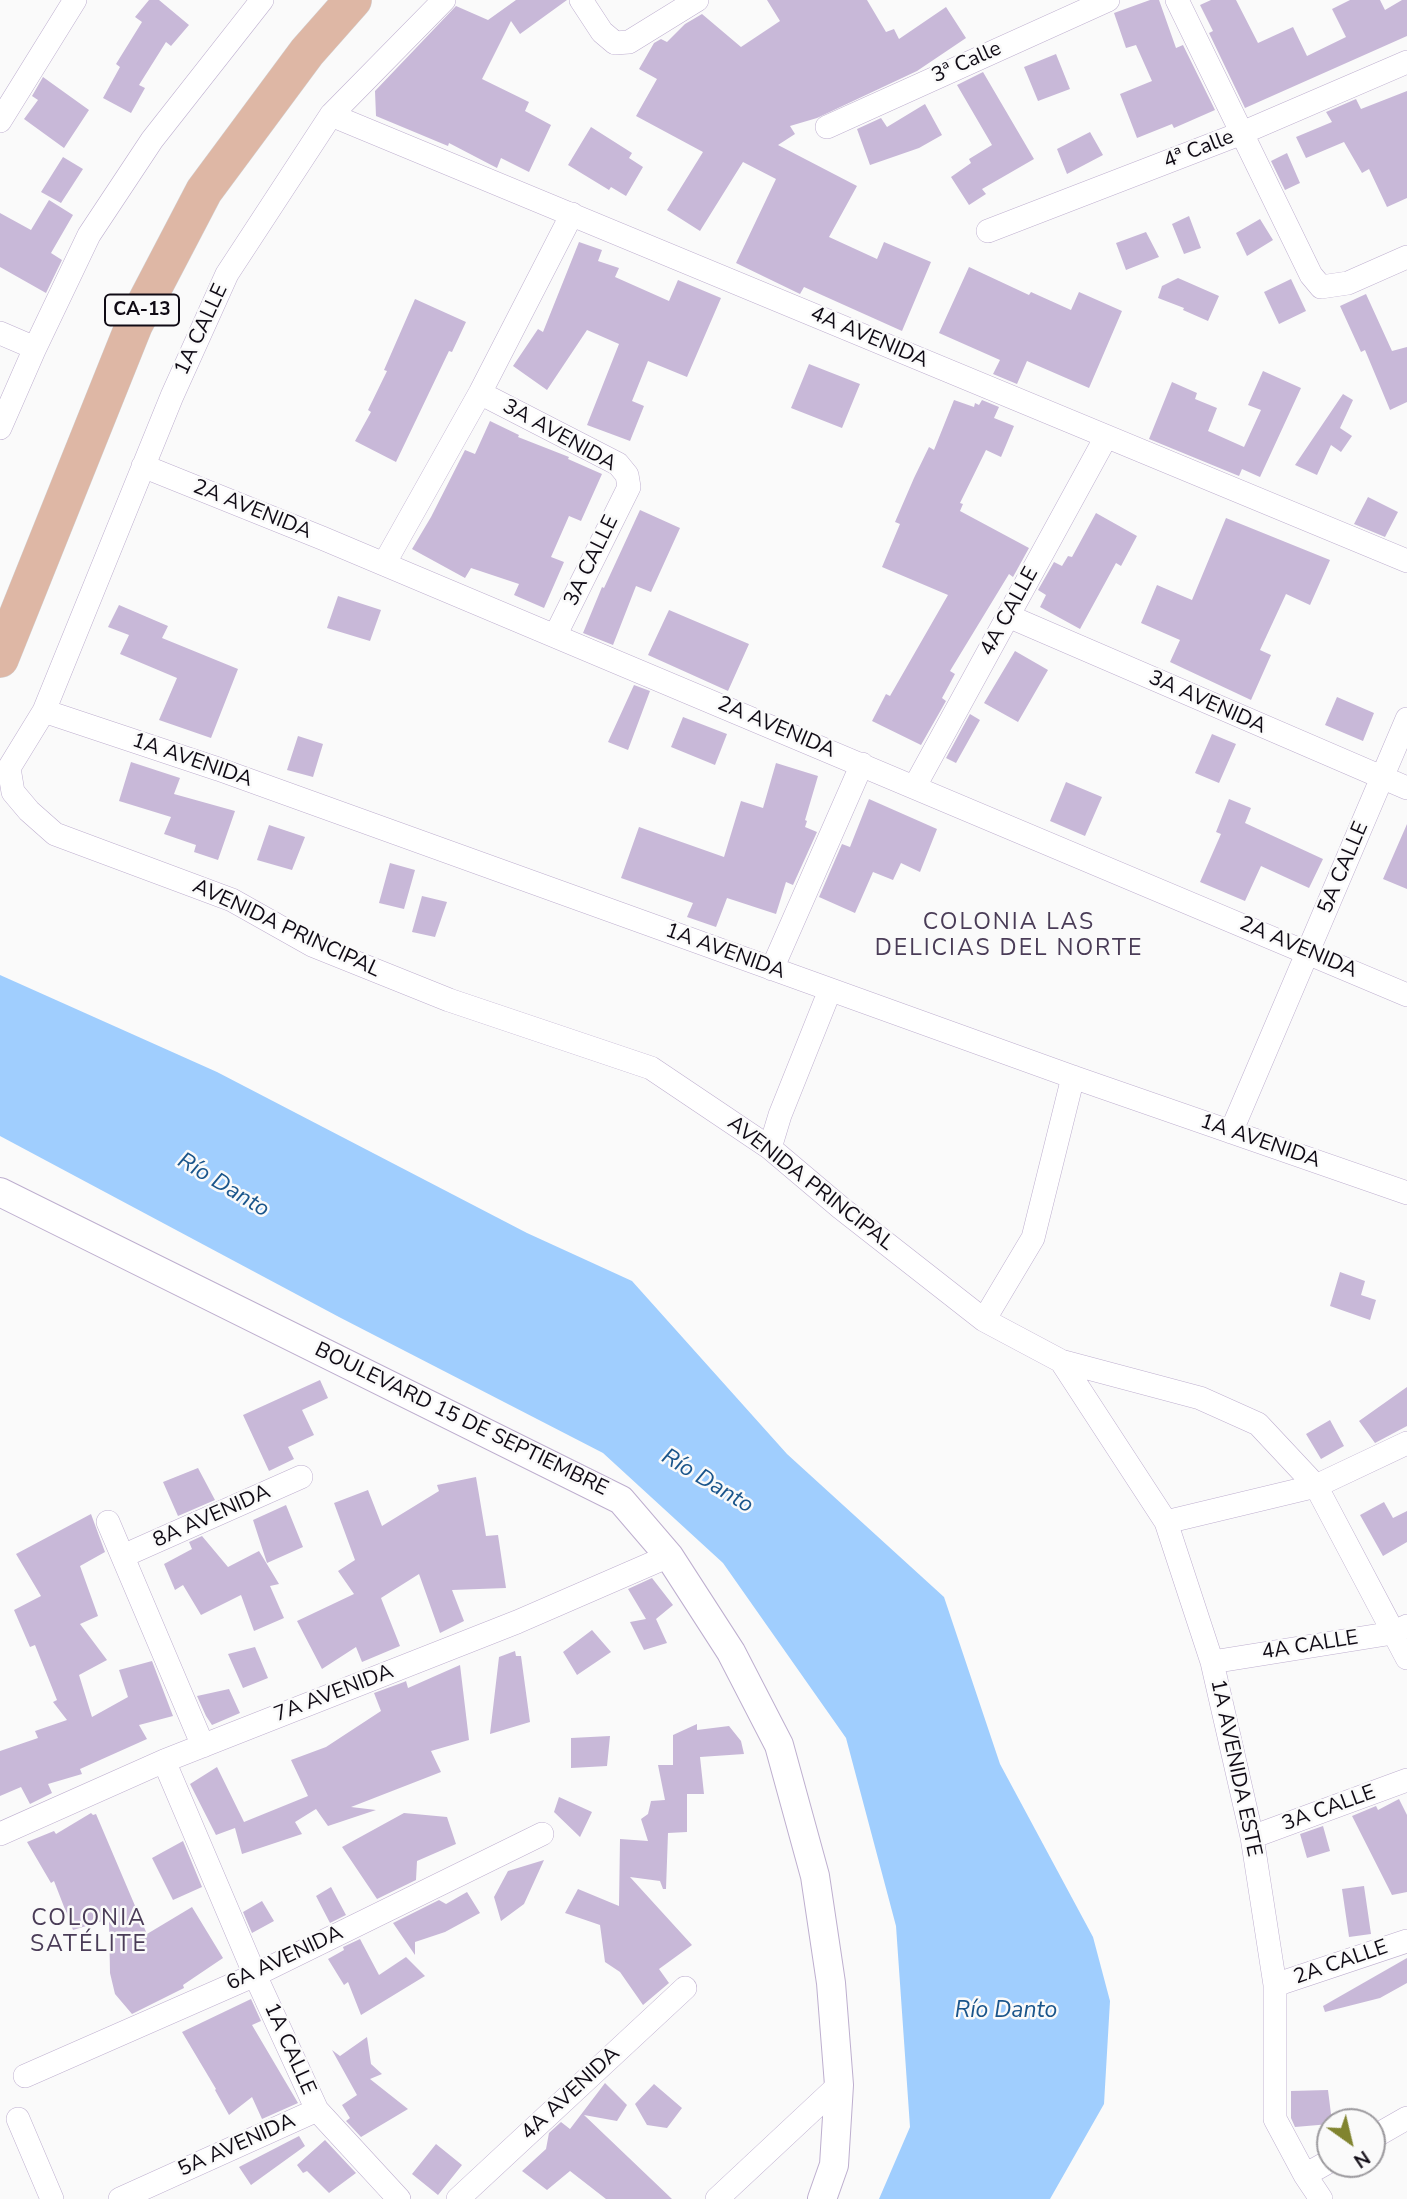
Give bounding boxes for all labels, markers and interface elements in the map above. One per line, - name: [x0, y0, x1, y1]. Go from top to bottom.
- street label: 3ª Calle: [928, 37, 1006, 89]
- street label: 4ª Calle: [1160, 125, 1238, 175]
- street label: 1A CALLE: [170, 281, 234, 379]
- road number: CA-13: [105, 294, 179, 326]
- street label: 4A AVENIDA: [806, 302, 932, 374]
- street label: 3A AVENIDA: [498, 395, 620, 477]
- street label: 2A AVENIDA: [189, 475, 315, 545]
- street label: 3A CALLE: [559, 512, 625, 610]
- street label: 4A CALLE: [975, 563, 1045, 661]
- street label: 3A AVENIDA: [1144, 666, 1270, 740]
- street label: 2A AVENIDA: [713, 692, 839, 764]
- street label: 1A AVENIDA: [128, 729, 256, 793]
- street label: 5A CALLE: [1313, 818, 1375, 918]
- street label: AVENIDA PRINCIPAL: [188, 874, 384, 984]
- district label: COLONIA LAS DELICIAS DEL NORTE: [877, 909, 1141, 963]
- street label: 2A AVENIDA: [1235, 912, 1361, 984]
- street label: 1A AVENIDA: [662, 919, 788, 985]
- street label: 1A AVENIDA: [1196, 1110, 1324, 1174]
- street label: AVENIDA PRINCIPAL: [722, 1111, 898, 1257]
- water label: Río Danto: [172, 1148, 274, 1224]
- street label: BOULEVARD 15 DE SEPTIEMBRE: [310, 1338, 612, 1502]
- water label: Río Danto: [656, 1444, 758, 1520]
- street label: 8A AVENIDA: [149, 1480, 275, 1554]
- street label: 4A CALLE: [1260, 1626, 1360, 1666]
- street label: 7A AVENIDA: [271, 1660, 397, 1728]
- street label: 1A AVENIDA ESTE: [1204, 1677, 1266, 1859]
- street label: 3A CALLE: [1279, 1780, 1379, 1838]
- district label: COLONIA SATÉLITE: [31, 1905, 147, 1959]
- street label: 6A AVENIDA: [223, 1921, 347, 1997]
- street label: 2A CALLE: [1291, 1935, 1391, 1991]
- water label: Río Danto: [955, 1997, 1057, 2025]
- street label: 1A CALLE: [258, 1999, 320, 2099]
- street label: 4A AVENIDA: [516, 2042, 626, 2146]
- north arrow: [1316, 2108, 1386, 2178]
- street label: 5A AVENIDA: [174, 2109, 300, 2183]
- text: N: [1348, 2144, 1375, 2174]

